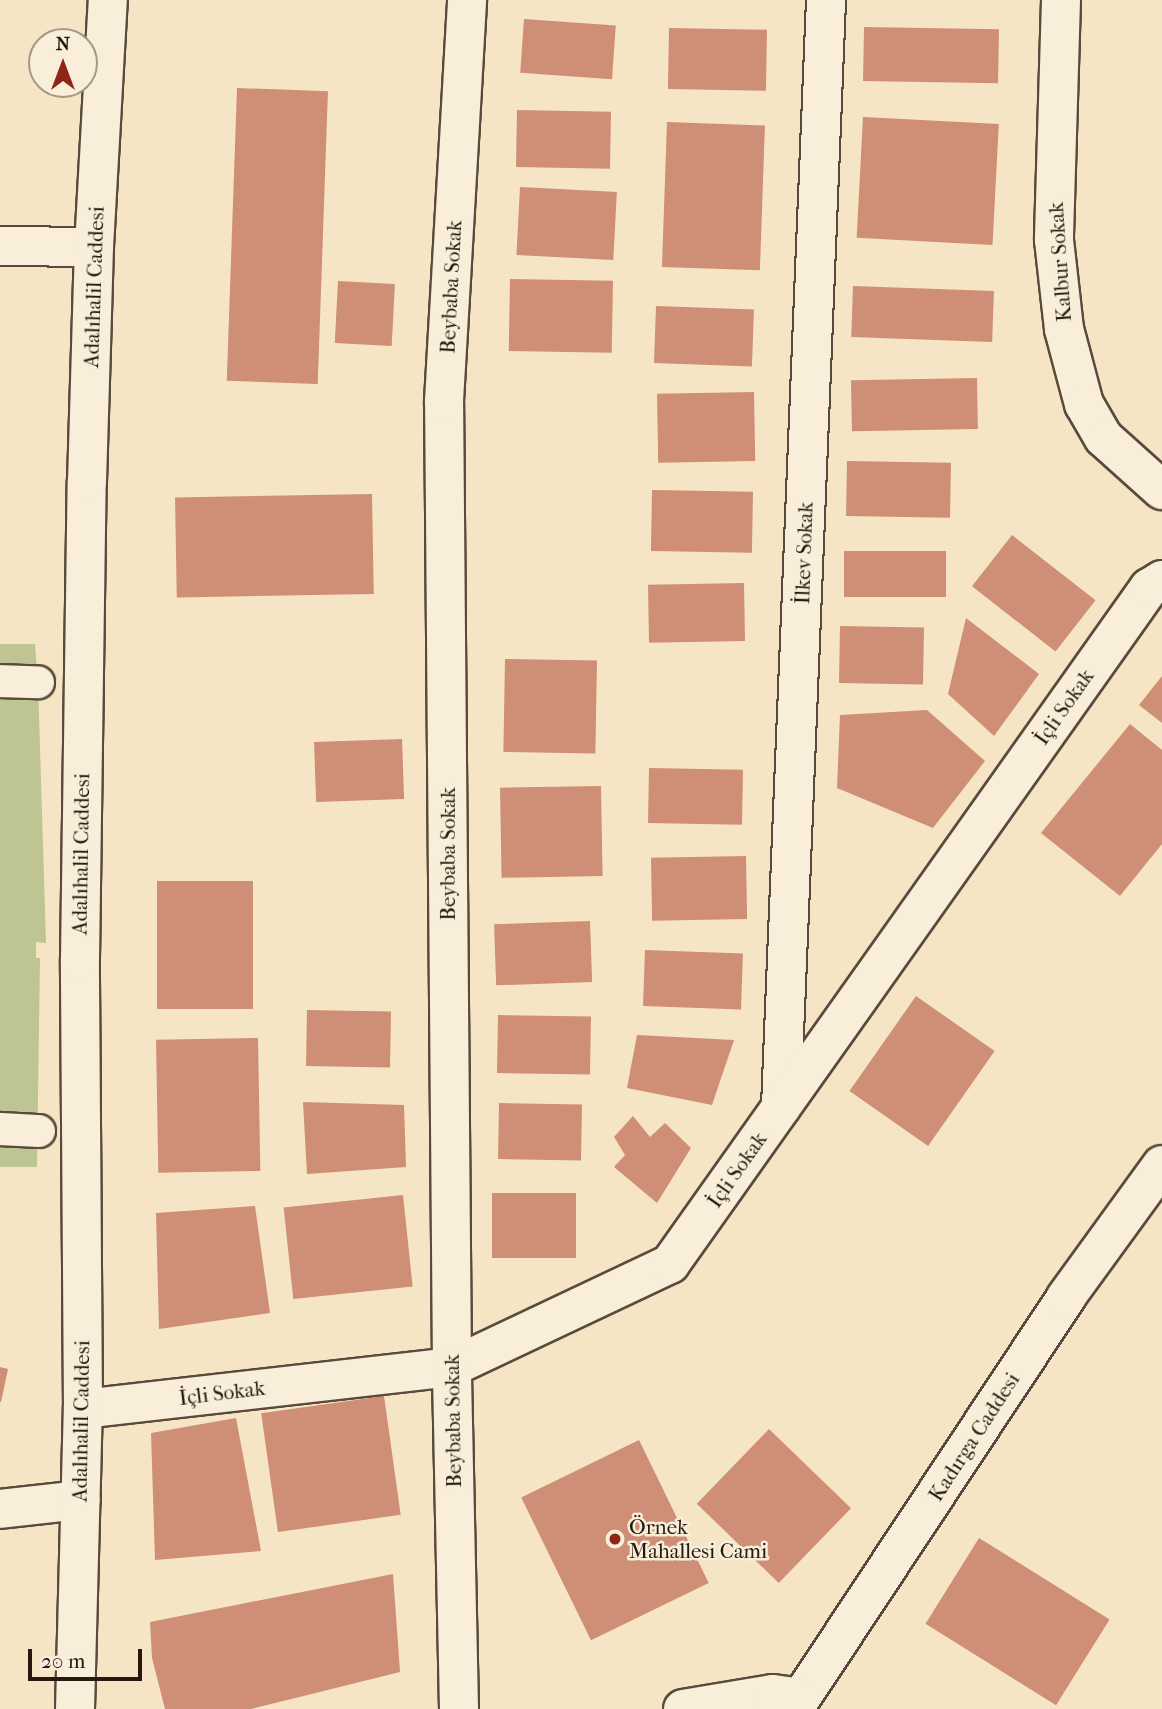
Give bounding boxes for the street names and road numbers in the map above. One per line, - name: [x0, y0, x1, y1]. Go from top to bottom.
- street label: Kalbur Sokak: [1043, 201, 1077, 323]
- street label: Adalıhalil Caddesi: [79, 206, 109, 368]
- street label: Beybaba Sokak: [435, 220, 467, 354]
- street label: İlkev Sokak: [790, 501, 818, 605]
- street label: İçli Sokak: [1029, 664, 1099, 750]
- street label: Adalıhalil Caddesi: [67, 773, 95, 935]
- street label: Beybaba Sokak: [435, 787, 461, 921]
- street label: İçli Sokak: [702, 1127, 772, 1213]
- street label: Adalıhalil Caddesi: [67, 1340, 95, 1502]
- street label: Beybaba Sokak: [439, 1354, 467, 1488]
- street label: Kadırga Caddesi: [923, 1368, 1025, 1506]
- street label: İçli Sokak: [178, 1375, 266, 1411]

